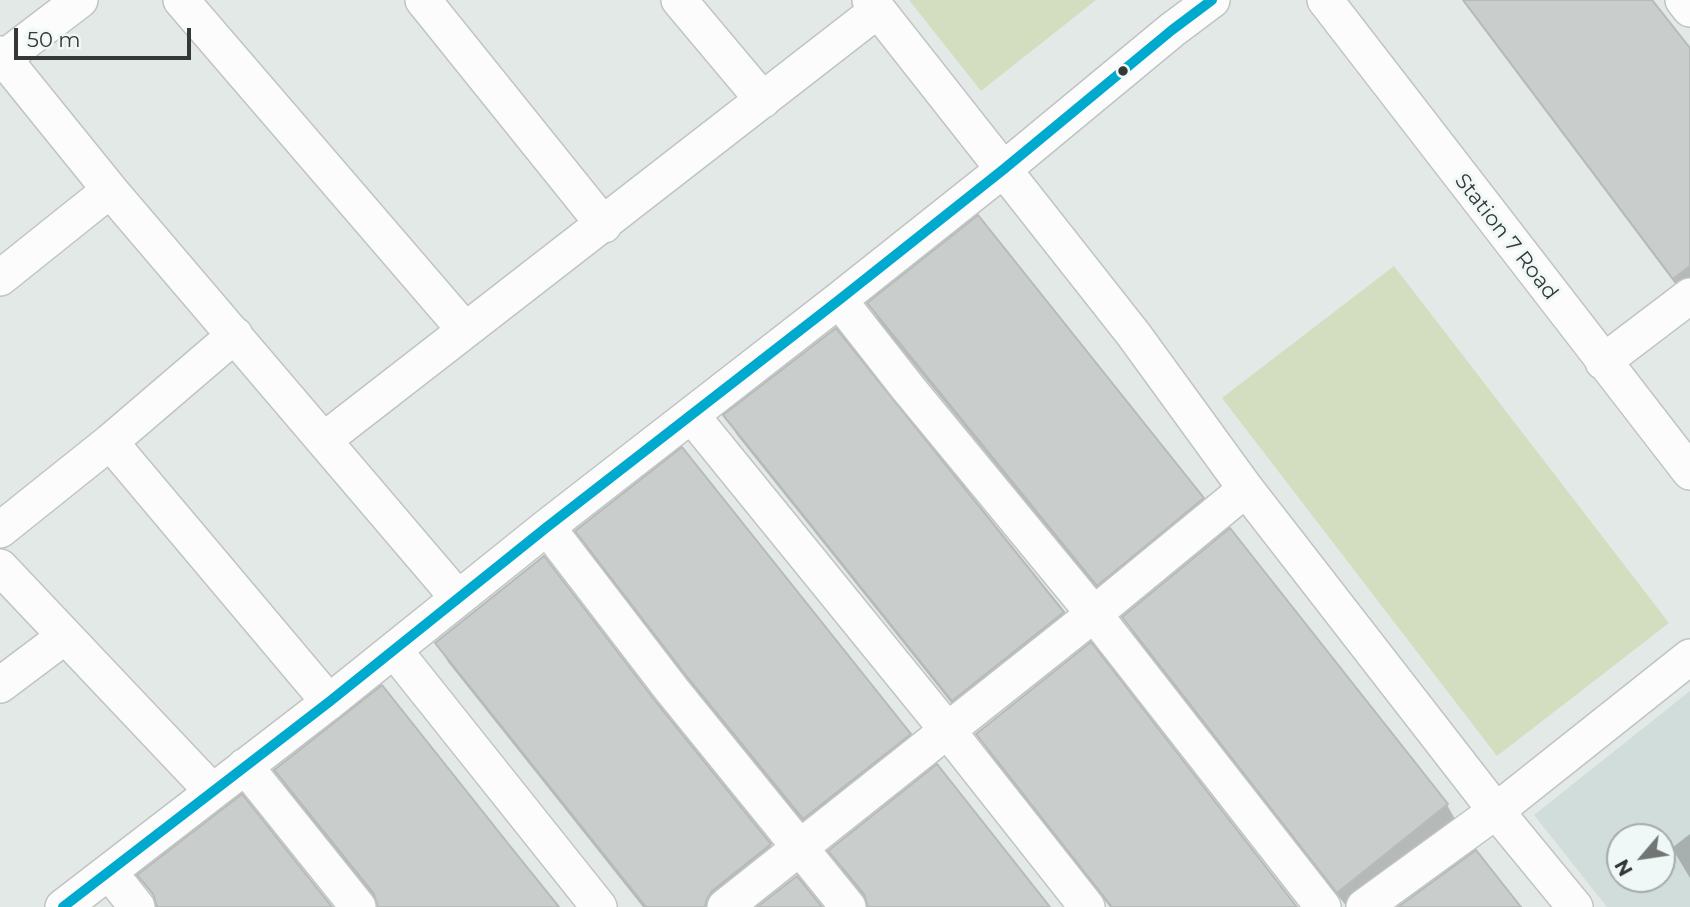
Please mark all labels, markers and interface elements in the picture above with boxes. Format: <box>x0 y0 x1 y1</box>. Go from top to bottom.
scale bar <box>18 14 194 58</box>
text: 50 m <box>27 27 81 52</box>
unlabelled marker <box>1116 64 1130 78</box>
street label: Station 7 Road <box>1449 169 1563 305</box>
north arrow <box>1606 823 1676 893</box>
text: N <box>1610 855 1638 880</box>

